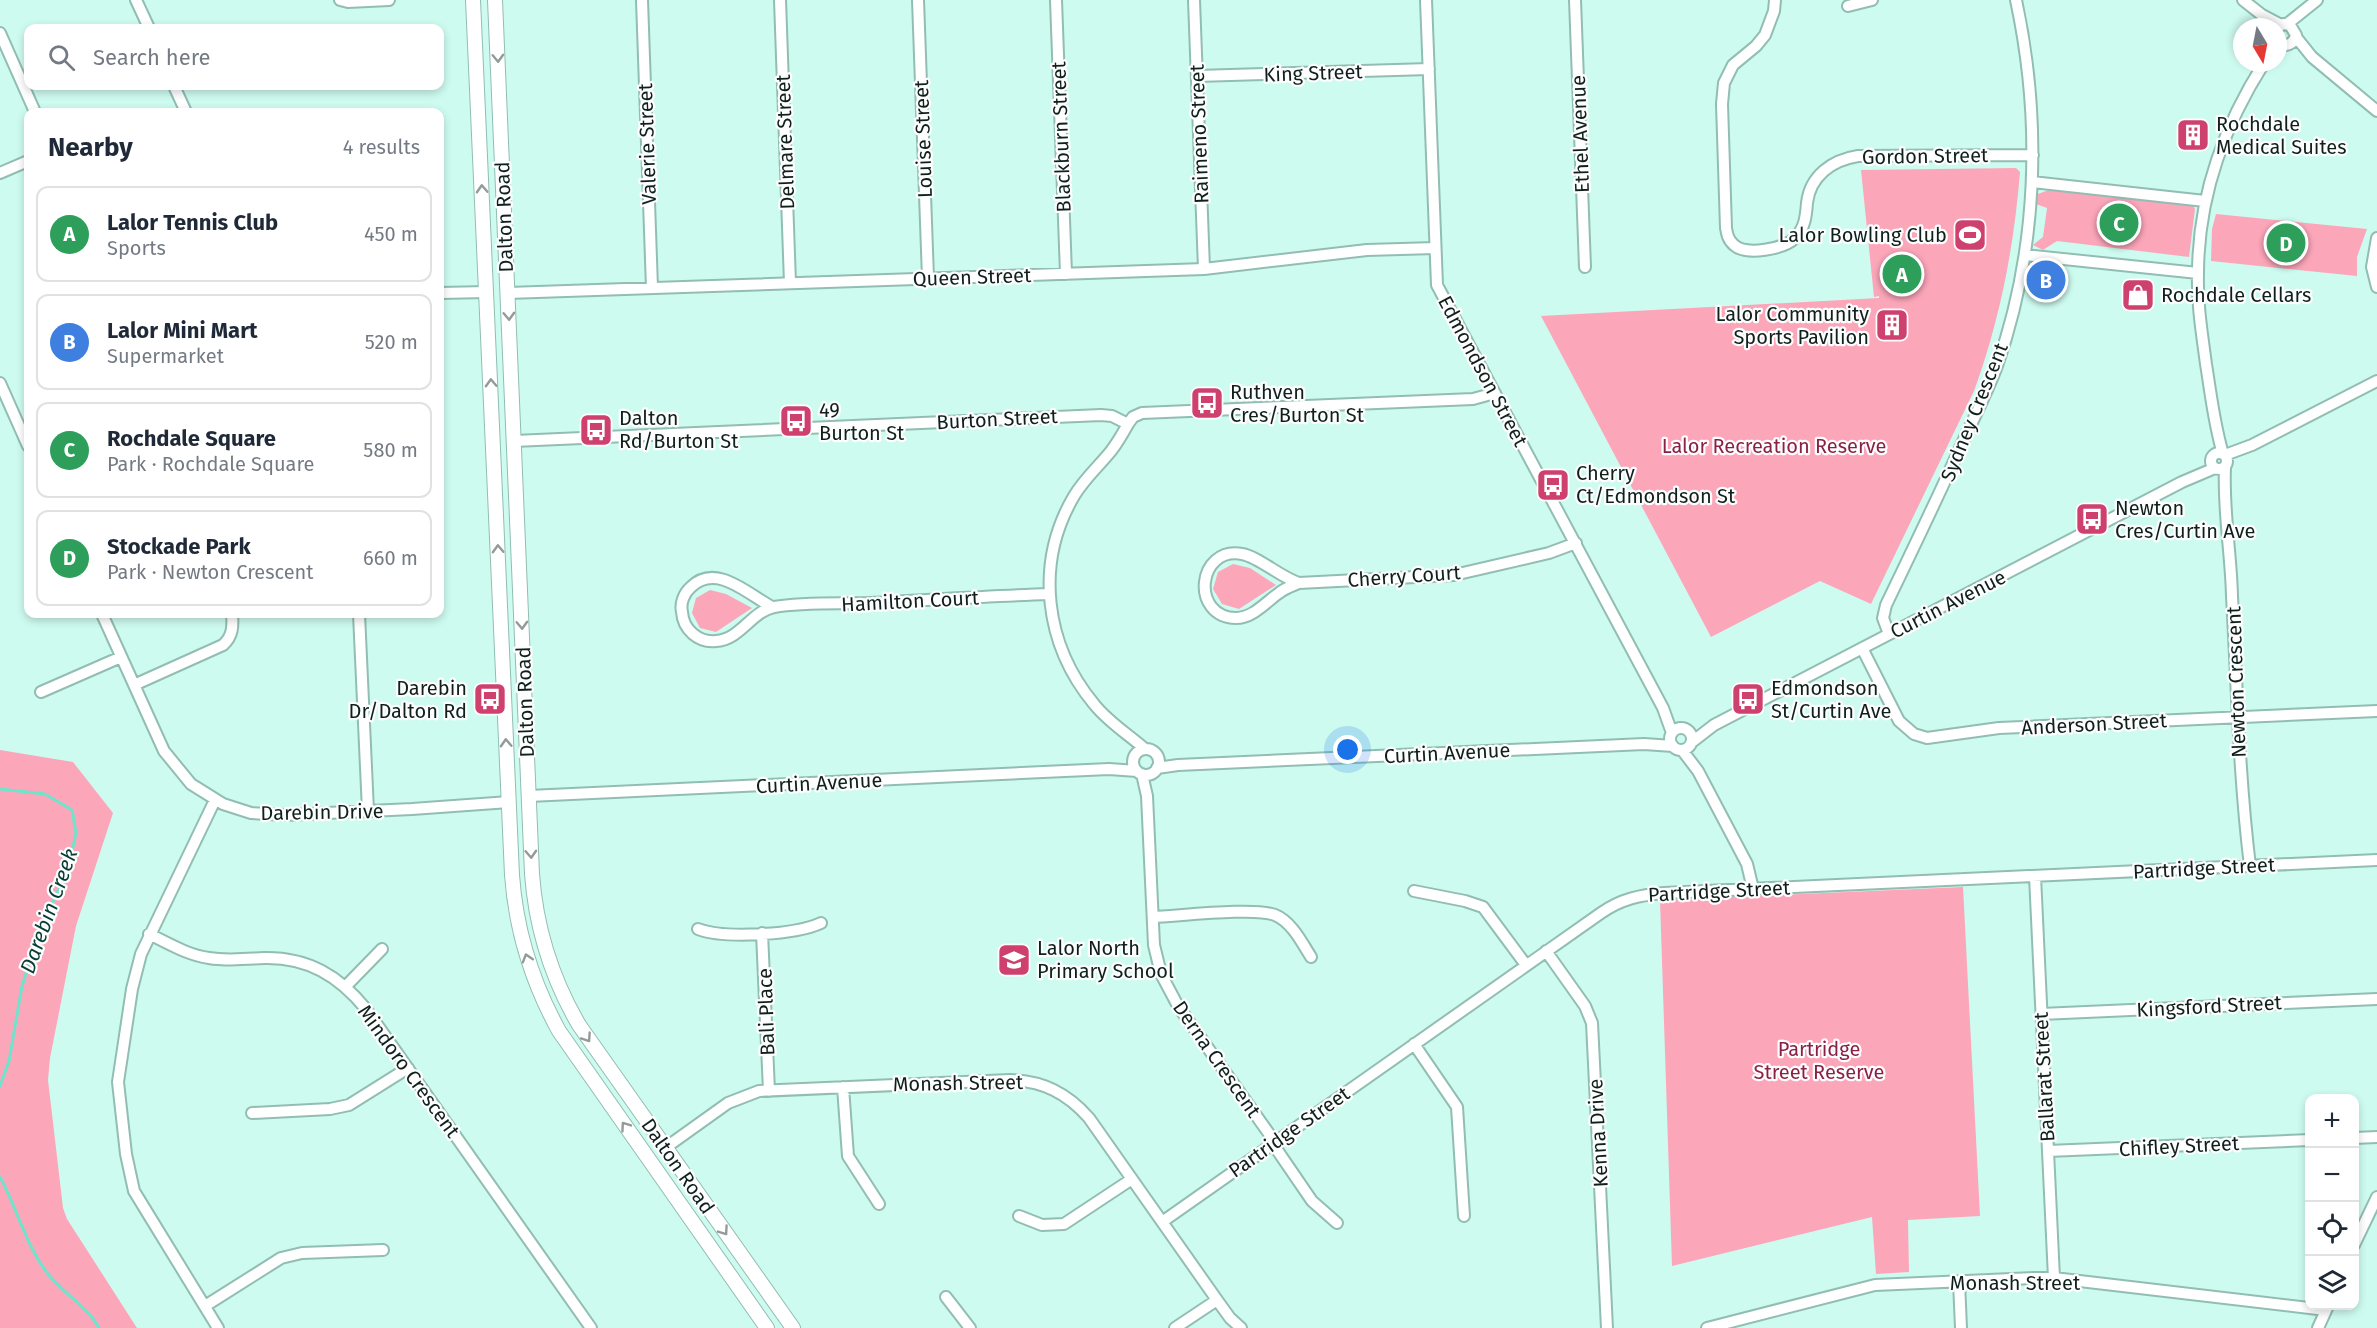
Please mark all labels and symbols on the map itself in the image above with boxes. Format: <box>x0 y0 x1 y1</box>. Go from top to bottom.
north arrow <box>2233 18 2287 72</box>
one-way arrow <box>491 54 504 63</box>
street label: King Street <box>1263 59 1364 87</box>
street label: Blackburn Street <box>1046 60 1076 213</box>
street label: Raimeno Street <box>1185 63 1213 204</box>
street label: Delmare Street <box>771 73 799 210</box>
street label: Ethel Avenue <box>1566 75 1594 193</box>
street label: Louise Street <box>909 79 937 198</box>
street label: Valerie Street <box>633 82 661 205</box>
place label: Rochdale Medical Suites <box>2216 112 2347 159</box>
building icon: Rochdale Medical Suites <box>2175 117 2211 153</box>
street label: Gordon Street <box>1862 143 1989 169</box>
street label: Dalton Road <box>490 161 518 273</box>
one-way arrow <box>475 184 488 193</box>
pin: C <box>2100 200 2138 246</box>
sports icon: Lalor Bowling Club <box>1952 217 1988 253</box>
pin: D <box>2266 220 2306 266</box>
place label: Lalor Bowling Club <box>1779 223 1947 247</box>
pin: A <box>1882 252 1922 296</box>
pin: B <box>2026 258 2066 302</box>
street label: Queen Street <box>912 263 1032 291</box>
shop icon: Rochdale Cellars <box>2120 277 2156 313</box>
place label: Rochdale Cellars <box>2161 283 2311 307</box>
street label: Edmondson Street <box>1433 292 1533 451</box>
place label: Lalor Community Sports Pavilion <box>1715 302 1869 349</box>
building icon: Lalor Community Sports Pavilion <box>1874 307 1910 343</box>
one-way arrow <box>502 312 515 321</box>
street label: Sydney Crescent <box>1935 338 2013 485</box>
one-way arrow <box>485 379 497 388</box>
place label: Ruthven Cres/Burton St <box>1230 380 1365 427</box>
bus stop icon: Ruthven Cres/Burton St <box>1189 385 1225 421</box>
place label: 49 Burton St <box>819 398 905 445</box>
bus stop icon: 49 Burton St <box>778 403 814 439</box>
street label: Burton Street <box>936 404 1059 434</box>
place label: Dalton Rd/Burton St <box>619 406 739 453</box>
bus stop icon: Dalton Rd/Burton St <box>578 412 614 448</box>
park label: Lalor Recreation Reserve <box>1662 434 1886 458</box>
place label: Cherry Ct/Edmondson St <box>1576 461 1736 508</box>
bus stop icon: Cherry Ct/Edmondson St <box>1535 467 1571 503</box>
place label: Newton Cres/Curtin Ave <box>2115 496 2255 543</box>
bus stop icon: Newton Cres/Curtin Ave <box>2074 501 2110 537</box>
one-way arrow <box>491 544 504 553</box>
street label: Cherry Court <box>1347 560 1462 592</box>
street label: Curtin Avenue <box>1886 565 2010 643</box>
street label: Hamilton Court <box>841 585 980 617</box>
street label: Newton Crescent <box>2221 605 2251 758</box>
one-way arrow <box>515 621 528 630</box>
street label: Dalton Road <box>511 646 539 758</box>
place label: Darebin Dr/Dalton Rd <box>349 676 467 723</box>
place label: Edmondson St/Curtin Ave <box>1771 676 1891 723</box>
bus stop icon: Darebin Dr/Dalton Rd <box>472 681 508 717</box>
bus stop icon: Edmondson St/Curtin Ave <box>1730 681 1766 717</box>
street label: Anderson Street <box>2021 708 2168 740</box>
your location <box>1333 735 1362 764</box>
street label: Curtin Avenue <box>1383 738 1511 768</box>
one-way arrow <box>500 739 513 748</box>
street label: Curtin Avenue <box>755 768 883 798</box>
street label: Darebin Drive <box>260 799 384 825</box>
water label: Darebin Creek <box>14 845 84 977</box>
one-way arrow <box>525 850 538 859</box>
street label: Partridge Street <box>2132 852 2276 884</box>
street label: Partridge Street <box>1647 875 1791 907</box>
place label: Lalor North Primary School <box>1037 936 1174 983</box>
school or university icon: Lalor North Primary School <box>996 942 1032 978</box>
one-way arrow <box>522 953 534 964</box>
street label: Bali Place <box>752 968 780 1056</box>
street label: Kingsford Street <box>2136 990 2283 1022</box>
street label: Derna Crescent <box>1168 996 1266 1122</box>
street label: Mindoro Crescent <box>353 1000 466 1143</box>
street label: Ballarat Street <box>2029 1011 2059 1143</box>
one-way arrow <box>580 1031 591 1042</box>
park label: Partridge Street Reserve <box>1754 1037 1884 1084</box>
street label: Monash Street <box>893 1070 1024 1096</box>
street label: Kenna Drive <box>1583 1078 1613 1188</box>
street label: Partridge Street <box>1224 1081 1355 1183</box>
street label: Dalton Road <box>636 1114 720 1218</box>
one-way arrow <box>621 1122 632 1133</box>
street label: Chifley Street <box>2118 1131 2240 1161</box>
one-way arrow <box>717 1225 728 1236</box>
street label: Monash Street <box>1950 1271 2081 1295</box>

